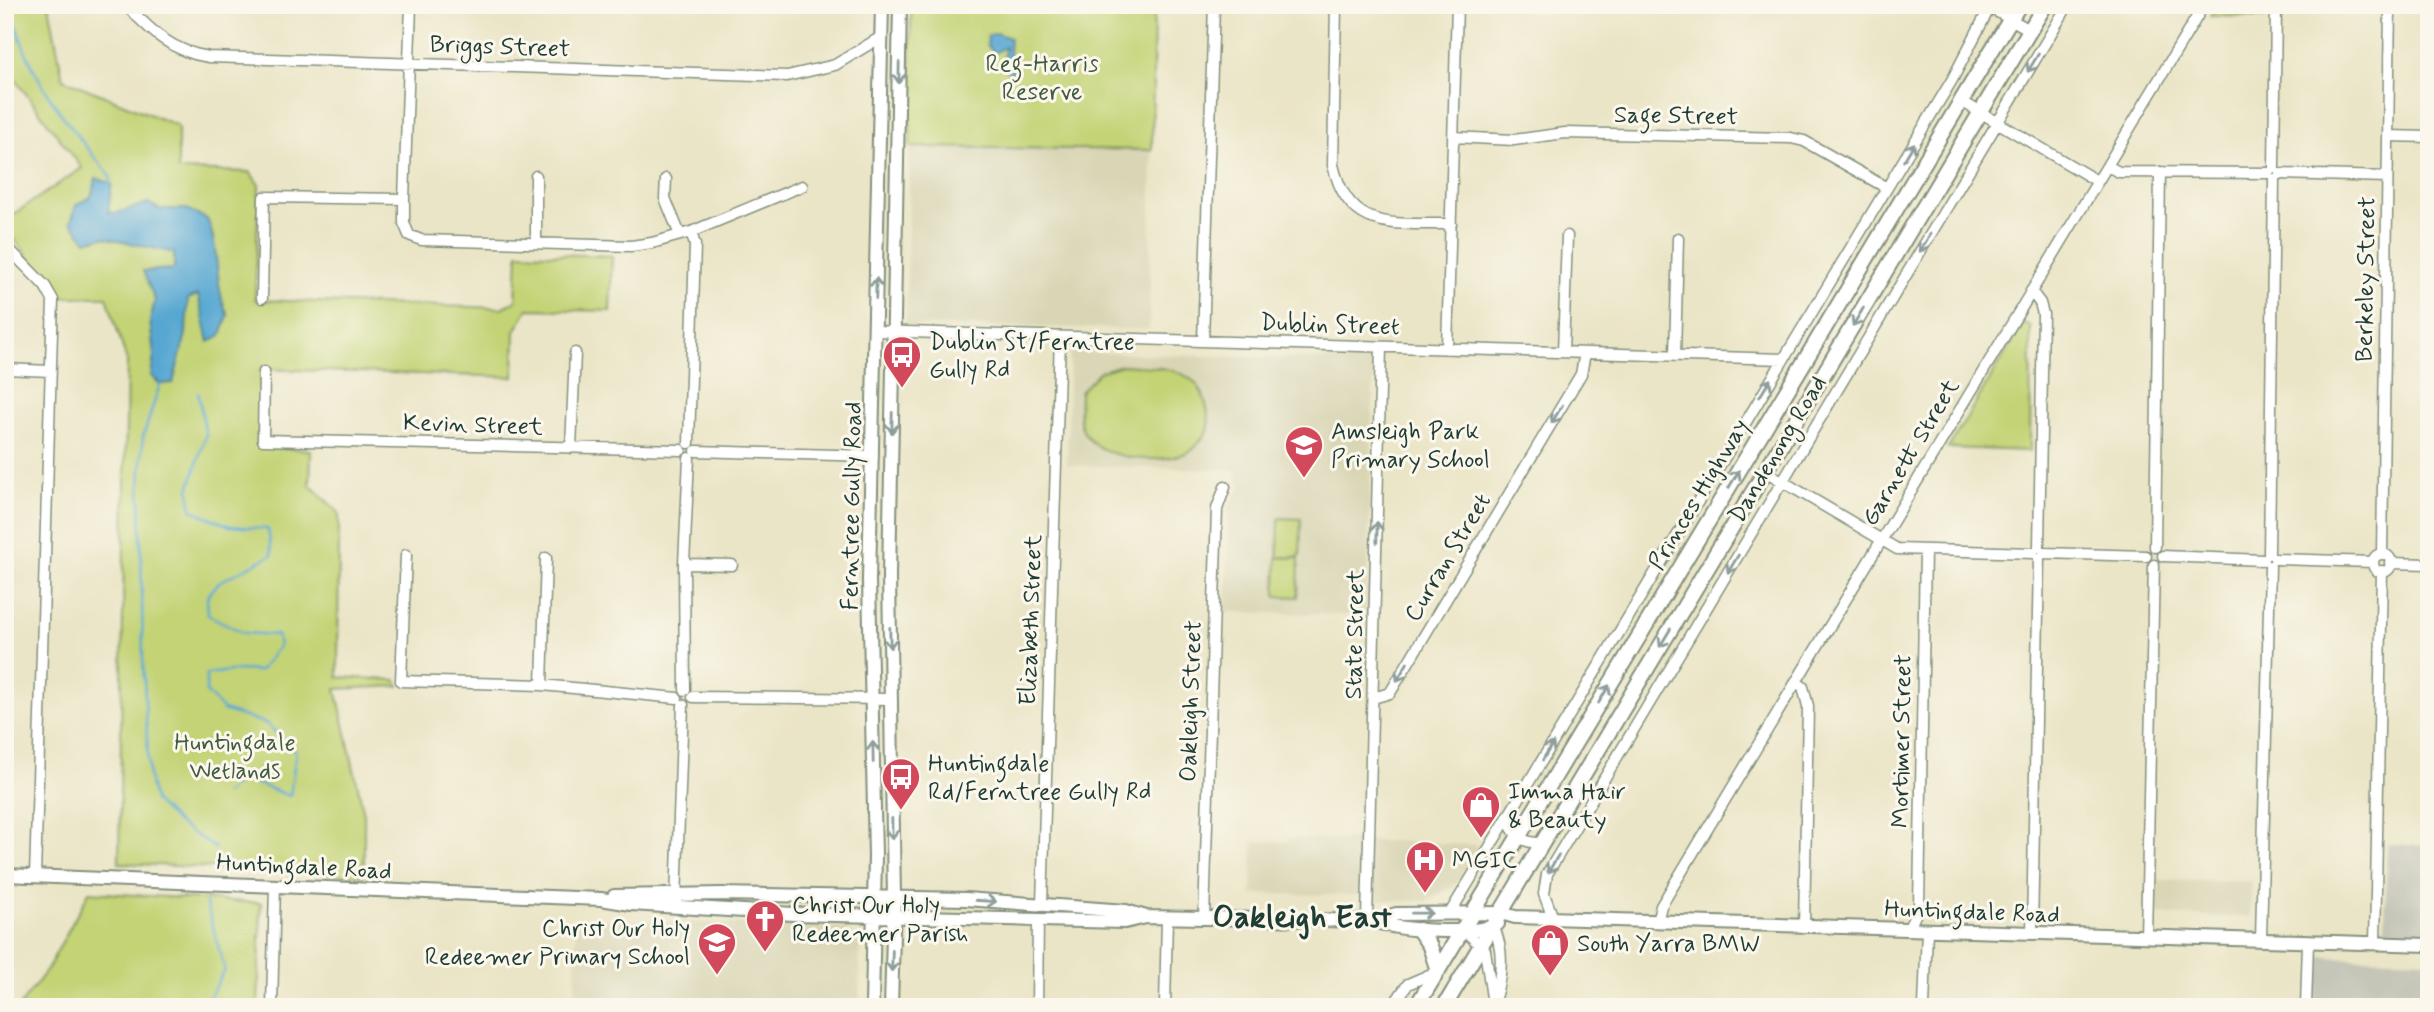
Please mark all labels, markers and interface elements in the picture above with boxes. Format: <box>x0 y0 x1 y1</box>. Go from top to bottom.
street label: Briggs Street <box>429 30 571 67</box>
park label: Reg-Harris Reserve <box>985 49 1099 108</box>
one-way arrow <box>2025 53 2039 73</box>
one-way arrow <box>892 62 906 85</box>
street label: Sage Street <box>1614 100 1738 136</box>
one-way arrow <box>1902 142 1916 162</box>
street label: Berkeley Street <box>2350 196 2383 362</box>
one-way arrow <box>1918 232 1932 252</box>
one-way arrow <box>870 277 883 300</box>
one-way arrow <box>1851 306 1865 326</box>
street label: Dublin Street <box>1260 308 1400 343</box>
place label: Dublin St/Ferntree Gully Rd <box>929 327 1135 386</box>
bus stop icon: Dublin St/Ferntree Gully Rd <box>881 334 923 389</box>
street label: Dandenong Road <box>1722 370 1836 530</box>
street label: Garnett Street <box>1855 374 1967 532</box>
one-way arrow <box>1758 378 1772 398</box>
street label: Ferntree Gully Road <box>835 401 870 611</box>
one-way arrow <box>1550 404 1564 424</box>
street label: Kevin Street <box>402 408 543 443</box>
one-way arrow <box>885 412 899 435</box>
street label: Princes Highway <box>1642 413 1757 576</box>
place label: Amsleigh Park Primary School <box>1331 417 1490 476</box>
school or university icon: Amsleigh Park Primary School <box>1283 424 1325 479</box>
one-way arrow <box>1727 469 1741 489</box>
street label: Curran Street <box>1398 488 1499 628</box>
one-way arrow <box>1370 521 1384 544</box>
street label: Elizabeth Street <box>1013 534 1050 706</box>
one-way arrow <box>1726 554 1740 574</box>
street label: State Street <box>1339 569 1372 700</box>
street label: Oakleigh Street <box>1173 620 1210 782</box>
one-way arrow <box>883 626 896 649</box>
one-way arrow <box>1658 627 1672 647</box>
street label: Mortimer Street <box>1885 654 1920 828</box>
one-way arrow <box>1395 662 1409 682</box>
one-way arrow <box>1597 685 1611 705</box>
park label: Huntingdale Wetlands <box>174 728 296 787</box>
one-way arrow <box>866 741 879 764</box>
one-way arrow <box>1541 742 1555 762</box>
place label: Huntingdale Rd/Ferntree Gully Rd <box>928 749 1151 808</box>
bus stop icon: Huntingdale Rd/Ferntree Gully Rd <box>880 756 922 811</box>
place label: Imma Hair & Beauty <box>1508 777 1626 836</box>
shop icon: Imma Hair & Beauty <box>1460 784 1502 839</box>
one-way arrow <box>885 818 899 841</box>
hospital icon: MGIC <box>1404 839 1446 894</box>
place label: MGIC <box>1452 846 1517 877</box>
street label: Huntingdale Road <box>215 847 392 891</box>
one-way arrow <box>1545 854 1559 874</box>
place label: Christ Our Holy Redeemer Parish <box>792 891 969 950</box>
one-way arrow <box>975 894 998 907</box>
street label: Huntingdale Road <box>1884 894 2060 934</box>
district label: Oakleigh East <box>1212 897 1392 940</box>
church icon: Christ Our Holy Redeemer Parish <box>744 898 786 953</box>
one-way arrow <box>1411 906 1434 920</box>
place label: Christ Our Holy Redeemer Primary School <box>425 914 690 973</box>
school or university icon: Christ Our Holy Redeemer Primary School <box>696 921 738 976</box>
shop icon: South Yarra BMW <box>1529 922 1571 977</box>
place label: South Yarra BMW <box>1577 929 1760 960</box>
one-way arrow <box>886 949 899 972</box>

